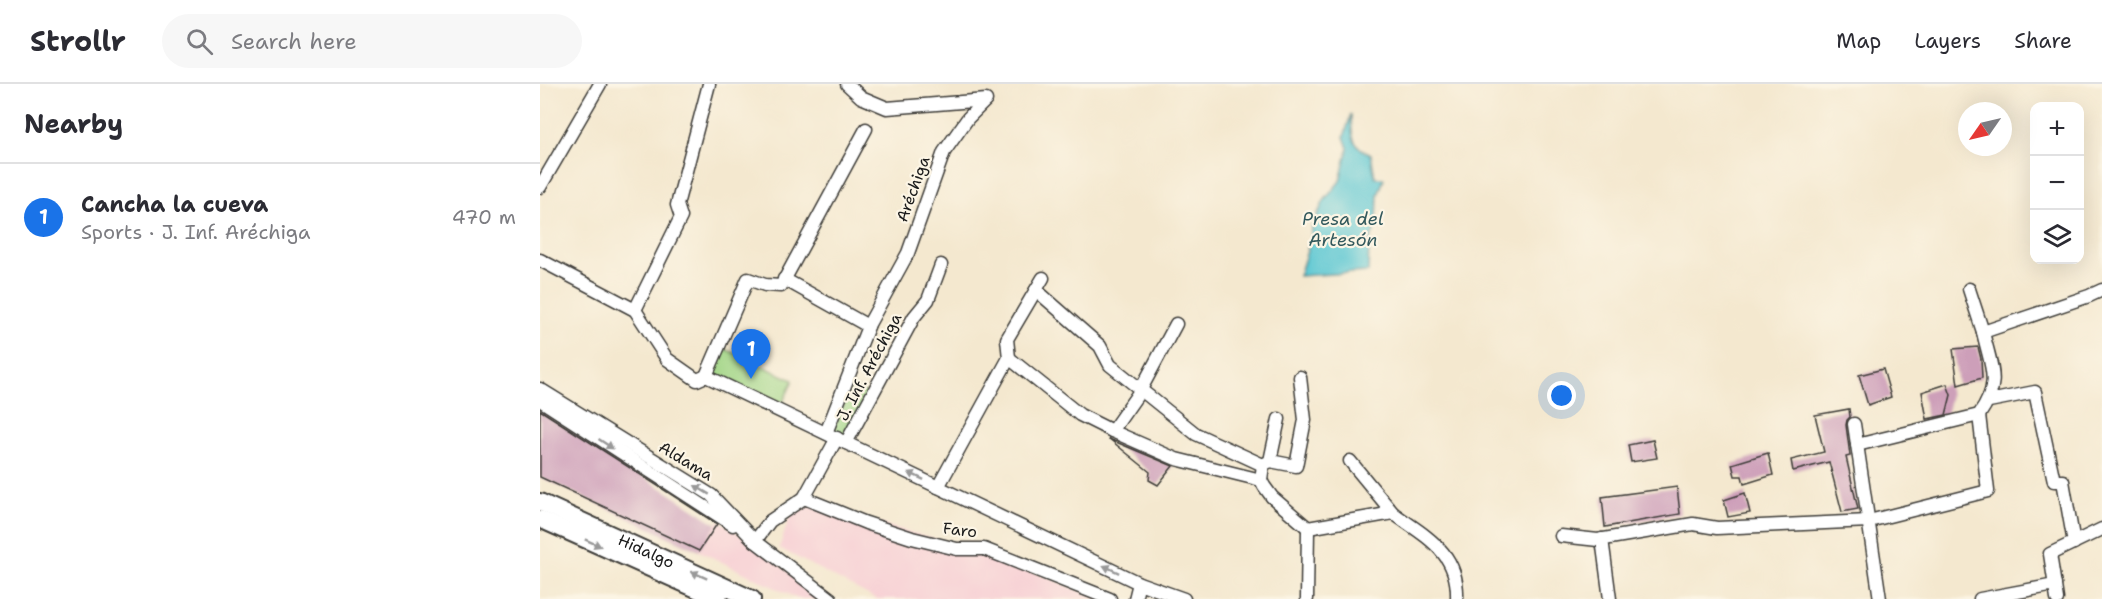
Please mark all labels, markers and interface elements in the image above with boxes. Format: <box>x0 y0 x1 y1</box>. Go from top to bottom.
search box <box>162 14 582 68</box>
text: Strollr <box>30 22 126 60</box>
icon: search <box>183 25 216 58</box>
text: Search here <box>231 27 357 56</box>
text: Map <box>1836 27 1881 55</box>
text: Layers <box>1914 27 1981 55</box>
text: Share <box>2014 27 2072 55</box>
north arrow <box>1958 102 2012 156</box>
map controls <box>2030 102 2084 264</box>
button: + <box>2030 102 2084 156</box>
text: Nearby <box>24 106 123 141</box>
street label: Aréchiga <box>891 153 935 225</box>
button: − <box>2030 156 2084 210</box>
text: Cancha la cueva <box>81 190 268 219</box>
text: 1 <box>39 204 48 230</box>
text: 470 m <box>452 204 516 230</box>
water label: Presa del Artesón <box>1302 207 1384 252</box>
button: layers <box>2030 210 2084 264</box>
text: Sports · J. Inf. Aréchiga <box>81 219 310 245</box>
street label: J. Inf. Aréchiga <box>832 309 906 425</box>
pin: 1 <box>732 330 770 379</box>
your location <box>1547 381 1576 410</box>
street label: Aldama <box>655 437 717 485</box>
one-way arrow <box>598 438 614 450</box>
one-way arrow <box>907 471 924 481</box>
one-way arrow <box>694 485 710 496</box>
street label: Faro <box>942 517 978 543</box>
street label: Hidalgo <box>615 529 678 573</box>
one-way arrow <box>585 538 603 548</box>
one-way arrow <box>1102 564 1119 573</box>
one-way arrow <box>690 570 707 579</box>

